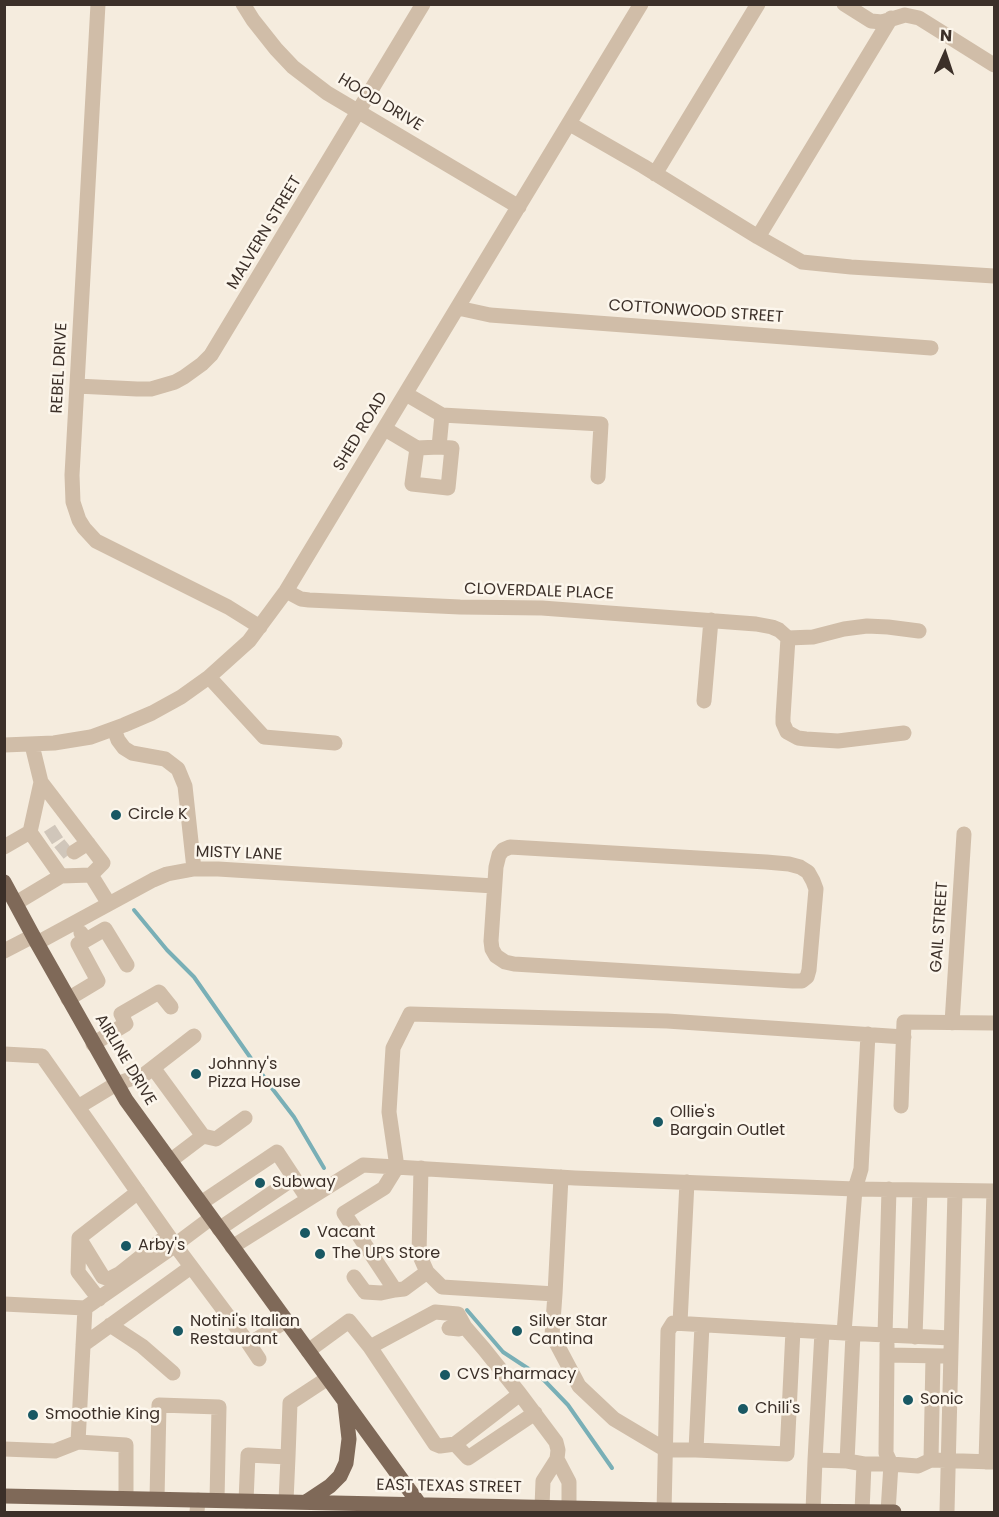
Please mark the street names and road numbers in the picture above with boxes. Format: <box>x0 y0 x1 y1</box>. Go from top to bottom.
street label: HOOD DRIVE <box>334 70 426 136</box>
street label: MALVERN STREET <box>224 173 306 293</box>
street label: COTTONWOOD STREET <box>608 296 784 328</box>
street label: REBEL DRIVE <box>48 322 72 414</box>
street label: SHED ROAD <box>330 389 392 475</box>
street label: CLOVERDALE PLACE <box>464 580 614 604</box>
street label: MISTY LANE <box>195 843 283 865</box>
street label: GAIL STREET <box>927 881 953 973</box>
street label: AIRLINE DRIVE <box>90 1011 160 1109</box>
street label: EAST TEXAS STREET <box>376 1476 522 1498</box>

